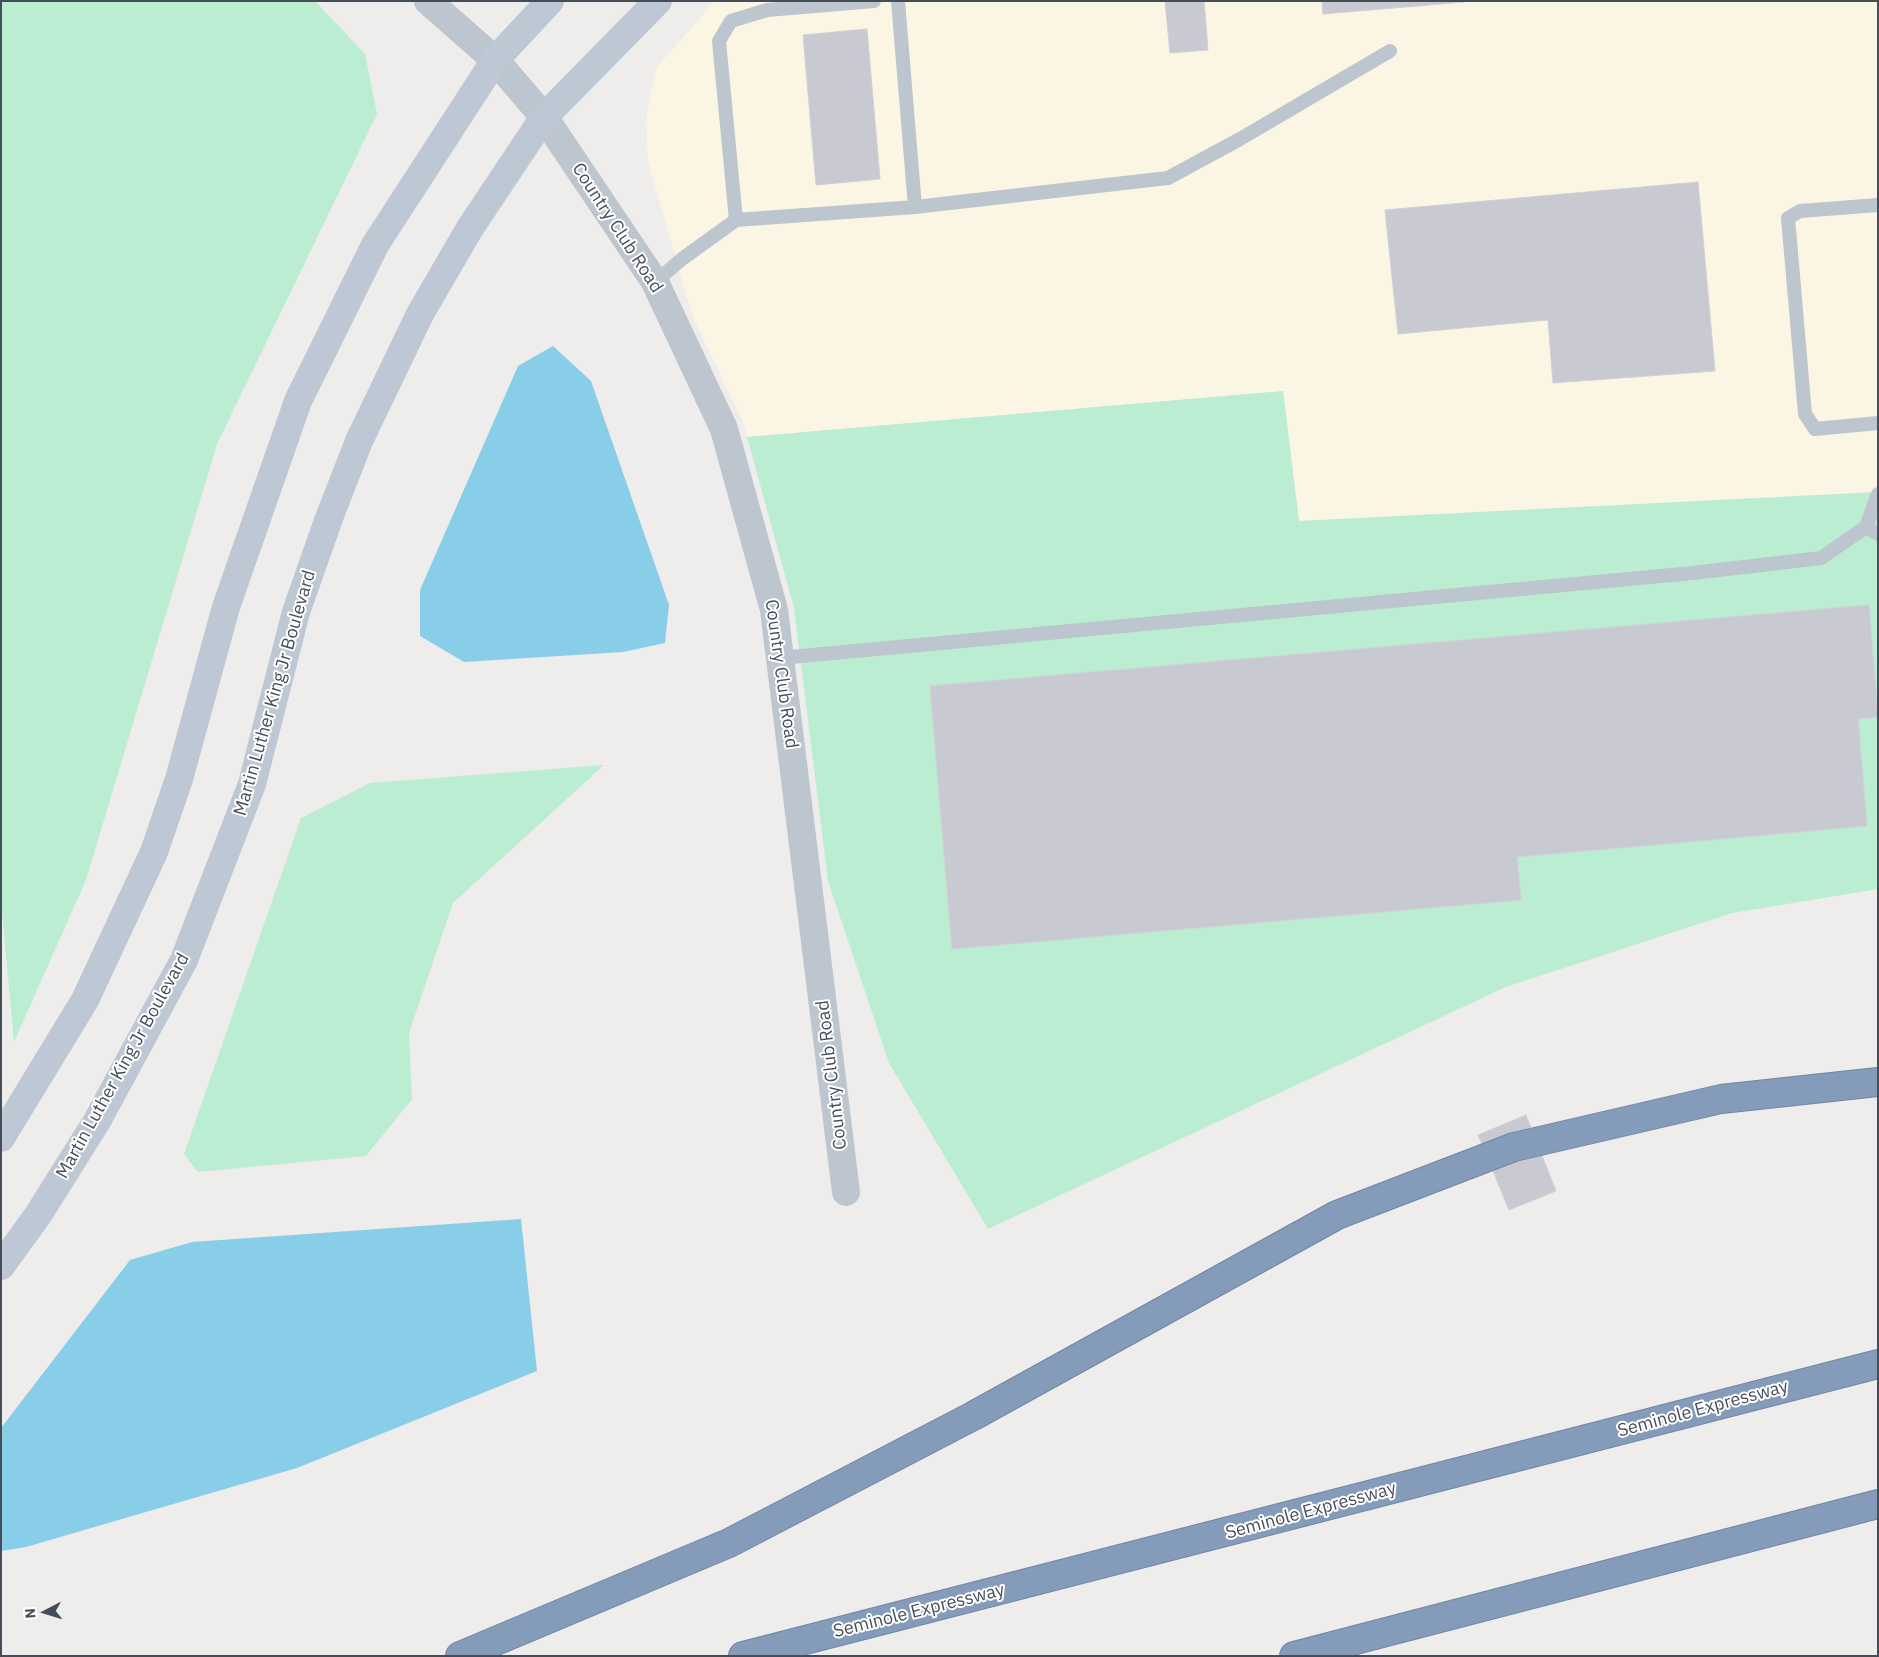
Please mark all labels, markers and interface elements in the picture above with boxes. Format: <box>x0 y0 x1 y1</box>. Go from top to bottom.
street label: Country Club Road <box>567 159 667 297</box>
street label: Martin Luther King Jr Boulevard <box>230 568 320 818</box>
street label: Country Club Road <box>760 598 802 750</box>
street label: Martin Luther King Jr Boulevard <box>52 950 194 1182</box>
street label: Country Club Road <box>812 999 852 1151</box>
street label: Seminole Expressway <box>1615 1376 1791 1442</box>
street label: Seminole Expressway <box>1223 1478 1399 1544</box>
street label: Seminole Expressway <box>831 1579 1007 1643</box>
north arrow <box>20 1587 70 1637</box>
text: N <box>21 1607 39 1619</box>

